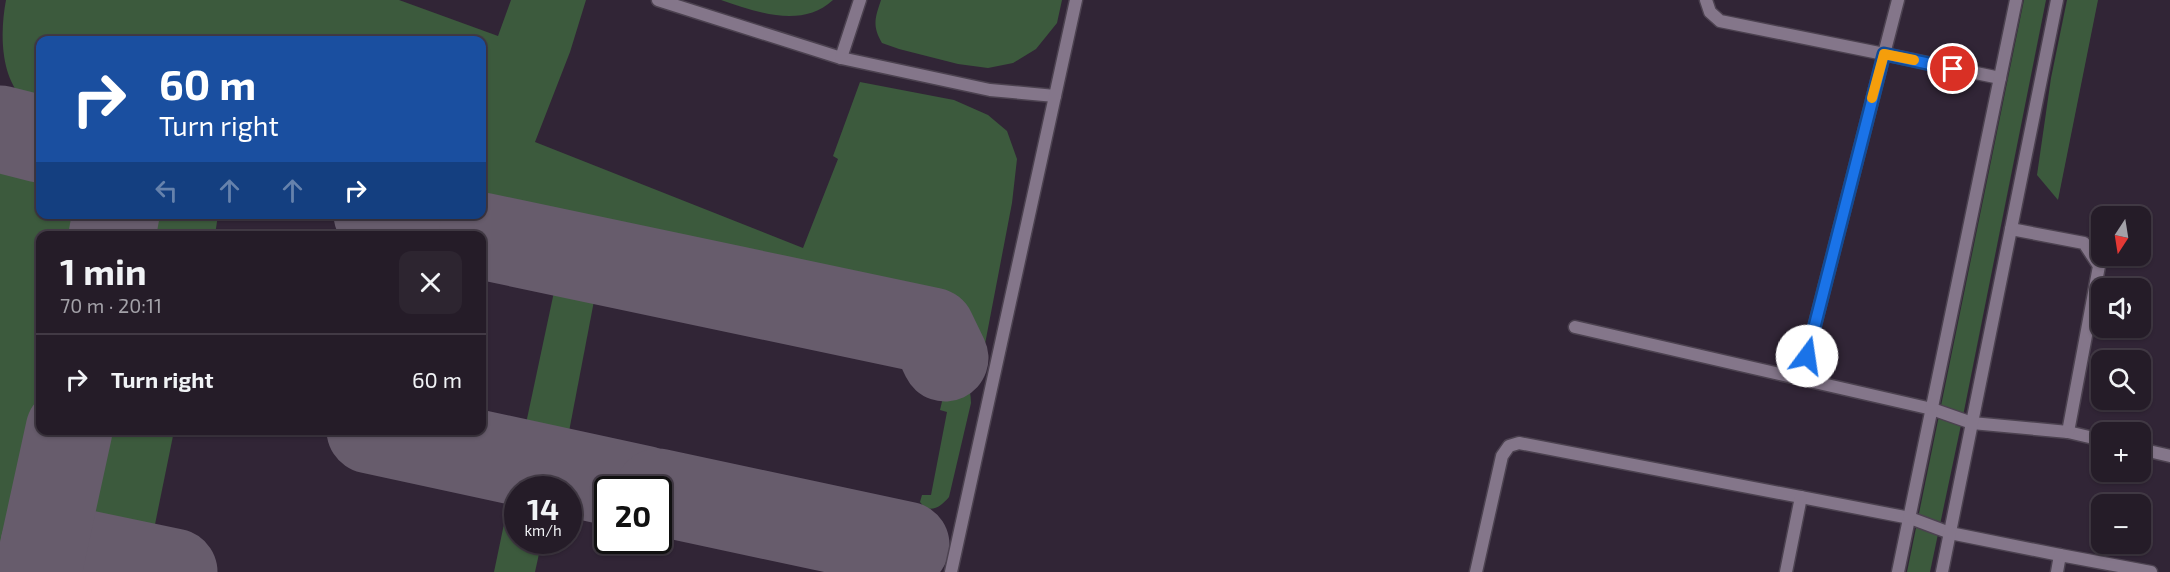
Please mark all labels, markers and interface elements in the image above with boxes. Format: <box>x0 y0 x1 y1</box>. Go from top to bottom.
pin <box>1927 43 1978 94</box>
icon: arrive <box>1936 52 1969 85</box>
text: 60 m <box>159 58 256 108</box>
icon: right <box>60 60 138 138</box>
text: Turn right <box>159 109 279 141</box>
icon: left <box>150 174 183 207</box>
icon: ahead <box>213 174 246 207</box>
icon: ahead <box>276 174 309 207</box>
icon: right <box>339 174 372 207</box>
north arrow <box>2091 206 2151 266</box>
map controls <box>2091 206 2151 554</box>
text: 1 min <box>60 249 147 292</box>
button: close <box>399 251 462 314</box>
button: sound <box>2091 278 2151 338</box>
text: 70 m · 20:11 <box>60 293 162 317</box>
position arrow <box>1775 324 1839 388</box>
button: search <box>2091 350 2151 410</box>
icon: right <box>60 363 93 396</box>
text: Turn right <box>111 366 213 392</box>
text: 60 m <box>412 366 462 392</box>
button: + <box>2091 422 2151 482</box>
speed limit sign: 20 <box>594 476 672 554</box>
text: 14 <box>527 490 559 526</box>
button: − <box>2091 494 2151 554</box>
text: km/h <box>524 521 562 539</box>

